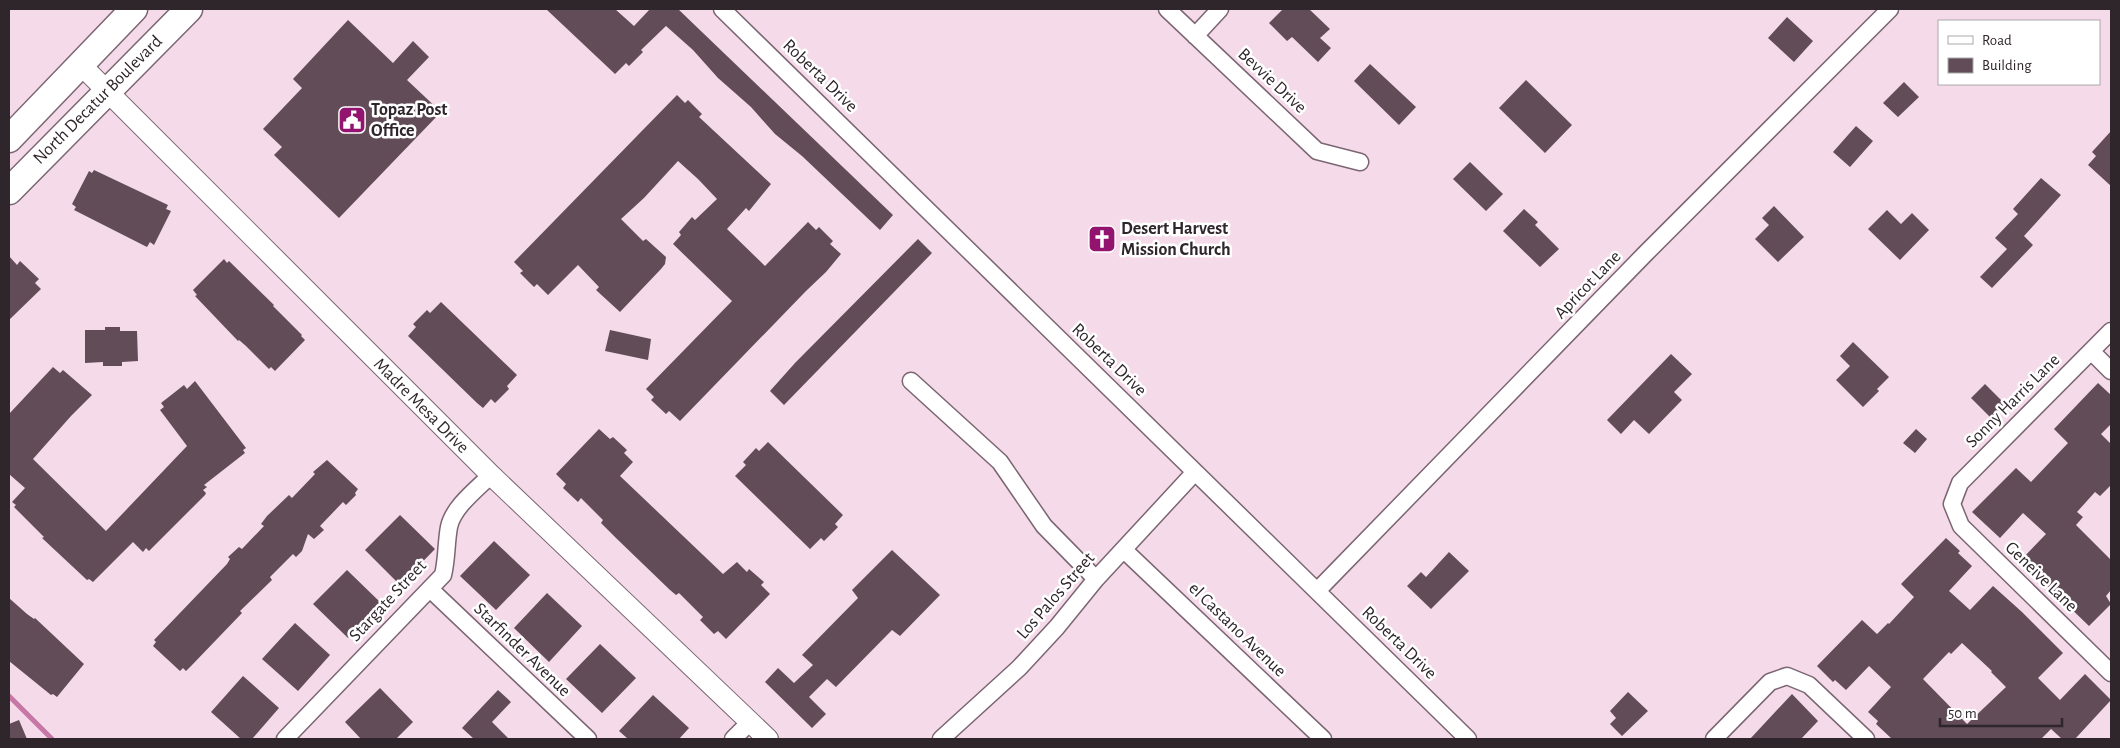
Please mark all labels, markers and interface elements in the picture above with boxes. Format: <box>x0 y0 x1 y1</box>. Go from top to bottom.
legend <box>1938 20 2100 85</box>
street label: North Decatur Boulevard <box>30 32 166 168</box>
text: Road <box>1982 33 2012 48</box>
street label: Roberta Drive <box>779 36 861 116</box>
street label: Bevvie Drive <box>1234 45 1310 117</box>
text: Building <box>1982 58 2032 73</box>
place label: Topaz Post Office <box>371 101 447 140</box>
public building icon: Topaz Post Office <box>337 105 367 135</box>
place label: Desert Harvest Mission Church <box>1121 220 1231 259</box>
church icon: Desert Harvest Mission Church <box>1087 224 1117 254</box>
street label: Apricot Lane <box>1551 247 1625 323</box>
street label: Roberta Drive <box>1068 320 1150 400</box>
street label: Sonny Harris Lane <box>1963 351 2063 451</box>
street label: Madre Mesa Drive <box>370 355 472 457</box>
street label: Geneive Lane <box>2001 538 2081 616</box>
street label: Los Palos Street <box>1014 549 1098 643</box>
street label: Stargate Street <box>346 557 430 645</box>
street label: el Castano Avenue <box>1185 579 1289 681</box>
street label: Starfinder Avenue <box>470 600 574 700</box>
street label: Roberta Drive <box>1358 603 1440 683</box>
scale bar <box>1940 696 2062 728</box>
text: 50 m <box>1948 706 1977 721</box>

